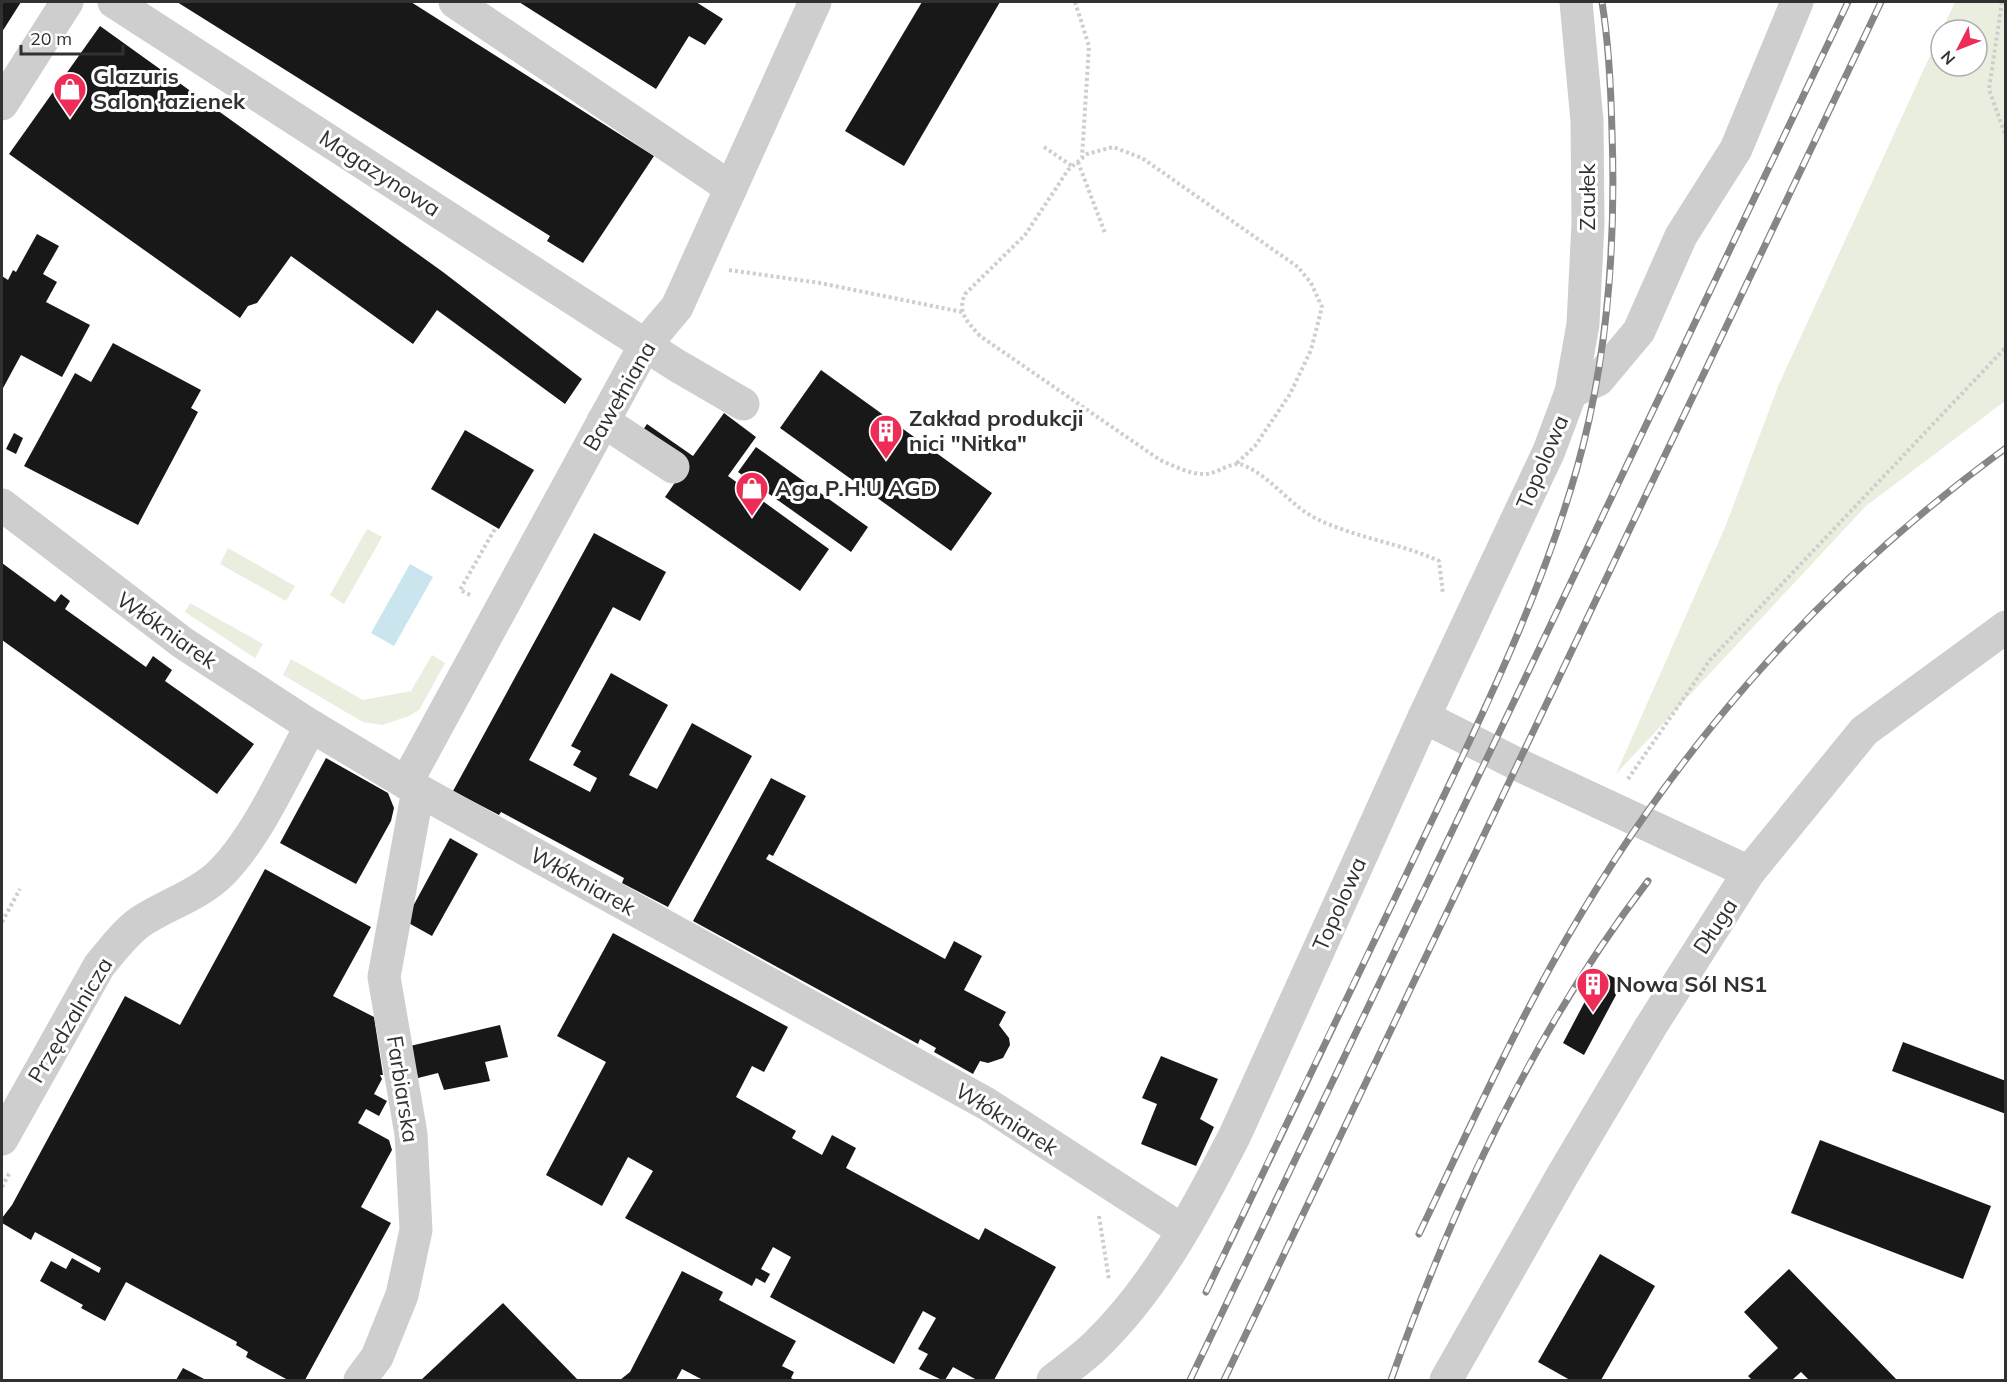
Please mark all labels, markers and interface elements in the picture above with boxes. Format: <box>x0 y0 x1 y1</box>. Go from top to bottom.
scale bar <box>21 18 123 56</box>
north arrow <box>1929 18 1989 78</box>
text: 20 m <box>30 27 72 50</box>
text: N <box>1936 47 1959 69</box>
place label: Glazuris Salon łazienek <box>93 62 246 115</box>
shop icon: Glazuris Salon łazienek <box>52 71 88 118</box>
street label: Magazynowa <box>314 123 446 223</box>
street label: Zaułek <box>1573 163 1601 231</box>
street label: Bawełniana <box>576 336 662 456</box>
place label: Zakład produkcji nici "Nitka" <box>909 404 1083 457</box>
street label: Topolowa <box>1510 411 1574 513</box>
building icon: Zakład produkcji nici "Nitka" <box>868 413 904 460</box>
shop icon: Aga P.H.U AGD <box>734 470 770 517</box>
place label: Aga P.H.U AGD <box>775 474 937 502</box>
street label: Włókniarek <box>111 585 223 675</box>
street label: Włókniarek <box>525 841 641 922</box>
street label: Topolowa <box>1306 853 1372 955</box>
street label: Długa <box>1687 893 1743 959</box>
street label: Przędzalnicza <box>21 952 119 1088</box>
building icon: Nowa Sól NS1 <box>1575 966 1611 1013</box>
place label: Nowa Sól NS1 <box>1616 970 1767 998</box>
street label: Farbiarska <box>381 1033 425 1145</box>
street label: Włókniarek <box>950 1076 1064 1162</box>

